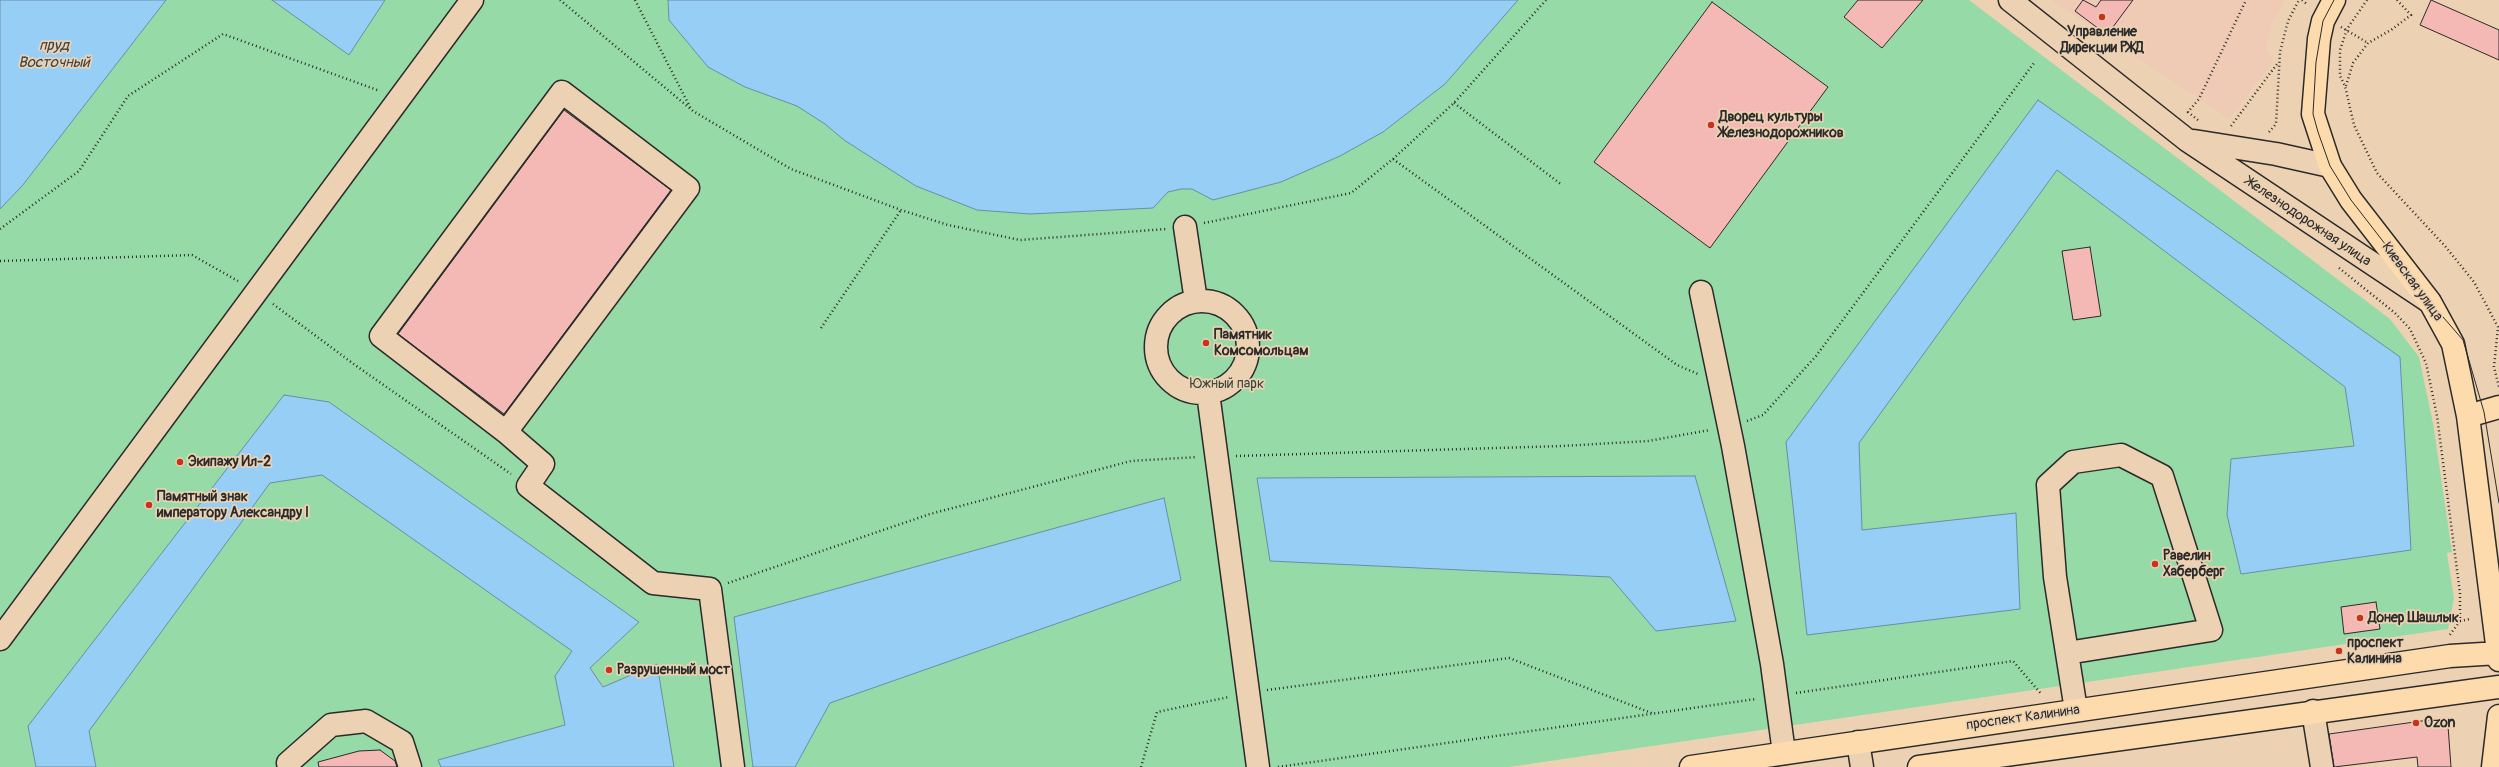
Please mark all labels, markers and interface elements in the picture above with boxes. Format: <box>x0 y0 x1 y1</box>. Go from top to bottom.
marker: Управление Дирекции РЖД <box>2097 12 2107 22</box>
place label: Управление Дирекции РЖД <box>2060 24 2144 56</box>
water label: пруд Восточный <box>18 37 90 72</box>
place label: Дворец культуры Железнодорожников <box>1719 109 1844 142</box>
marker: Дворец культуры Железнодорожников <box>1706 120 1716 130</box>
street label: Железнодорожная улица <box>2242 174 2374 270</box>
street label: Киевская улица <box>2378 239 2446 325</box>
place label: Памятник Комсомольцам <box>1214 327 1308 360</box>
marker: Памятник Комсомольцам <box>1201 338 1211 348</box>
park label: Южный парк <box>1190 376 1264 392</box>
place label: Экипажу Ил-2 <box>188 454 271 470</box>
marker: Экипажу Ил-2 <box>175 457 185 467</box>
place label: Памятный знак императору Александру I <box>157 489 309 522</box>
marker: Памятный знак императору Александру I <box>144 500 154 510</box>
place label: Равелин Хаберберг <box>2163 548 2224 580</box>
marker: Равелин Хаберберг <box>2150 559 2160 569</box>
place label: Донер Шашлык <box>2368 610 2459 626</box>
marker: Донер Шашлык <box>2355 613 2365 623</box>
place label: проспект Калинина <box>2347 635 2404 668</box>
marker: проспект Калинина <box>2334 646 2344 656</box>
place label: Разрушенный мост <box>617 662 730 678</box>
marker: Разрушенный мост <box>604 665 614 675</box>
street label: проспект Калинина <box>1965 702 2081 734</box>
place label: Ozon <box>2424 715 2455 731</box>
marker: Ozon <box>2411 718 2421 728</box>

